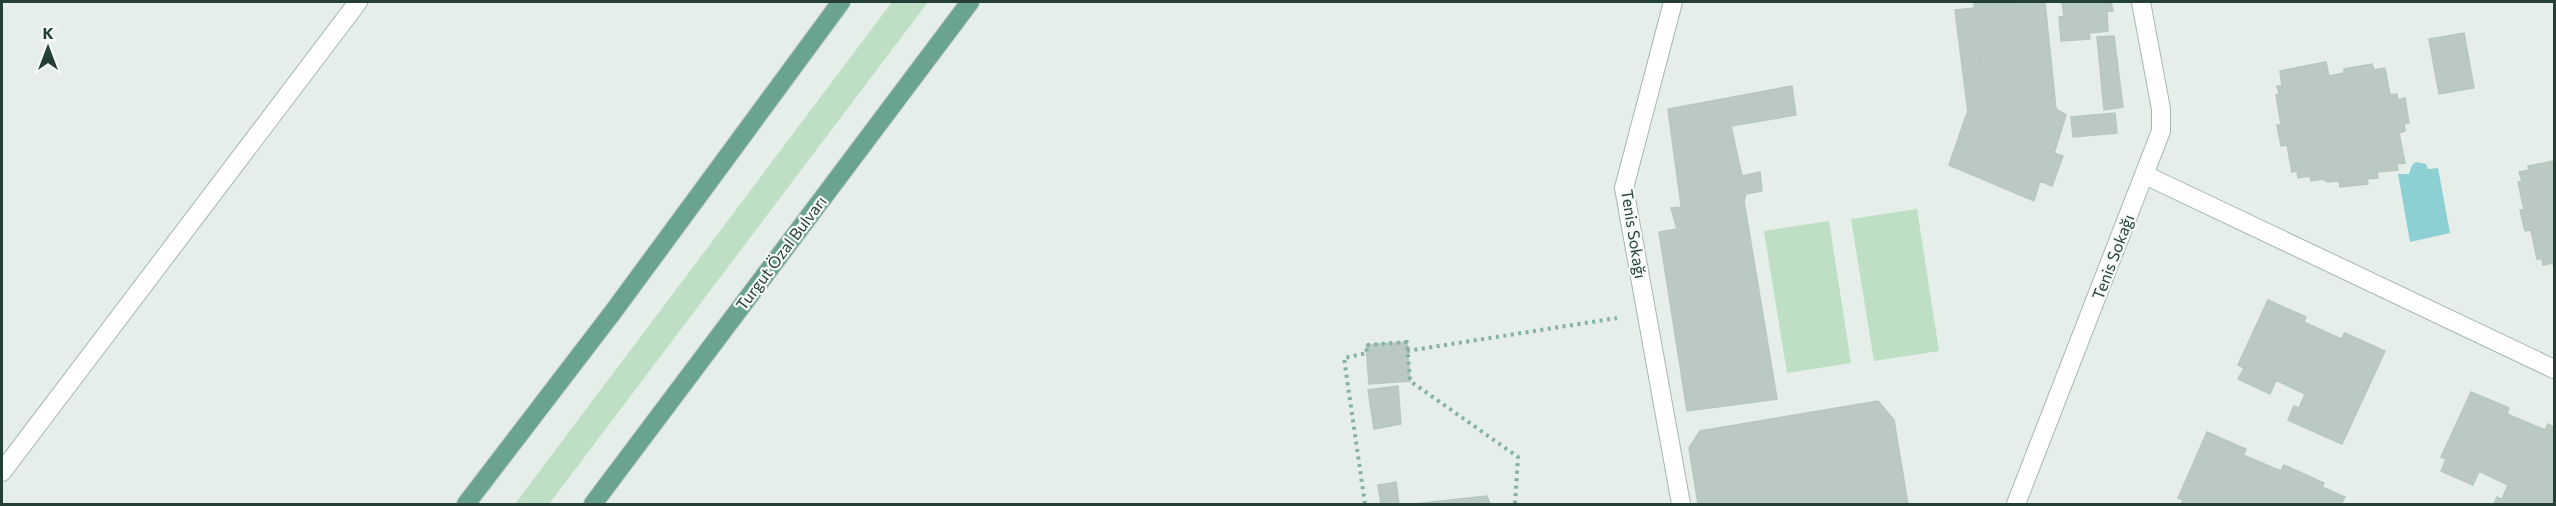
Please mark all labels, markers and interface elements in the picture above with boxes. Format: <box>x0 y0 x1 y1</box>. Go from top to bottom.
north arrow <box>18 18 78 78</box>
text: K <box>42 23 54 42</box>
street label: Tenis Sokağı <box>1618 188 1651 280</box>
street label: Turgut Özal Bulvarı <box>731 192 830 314</box>
street label: Tenis Sokağı <box>2088 211 2138 302</box>

